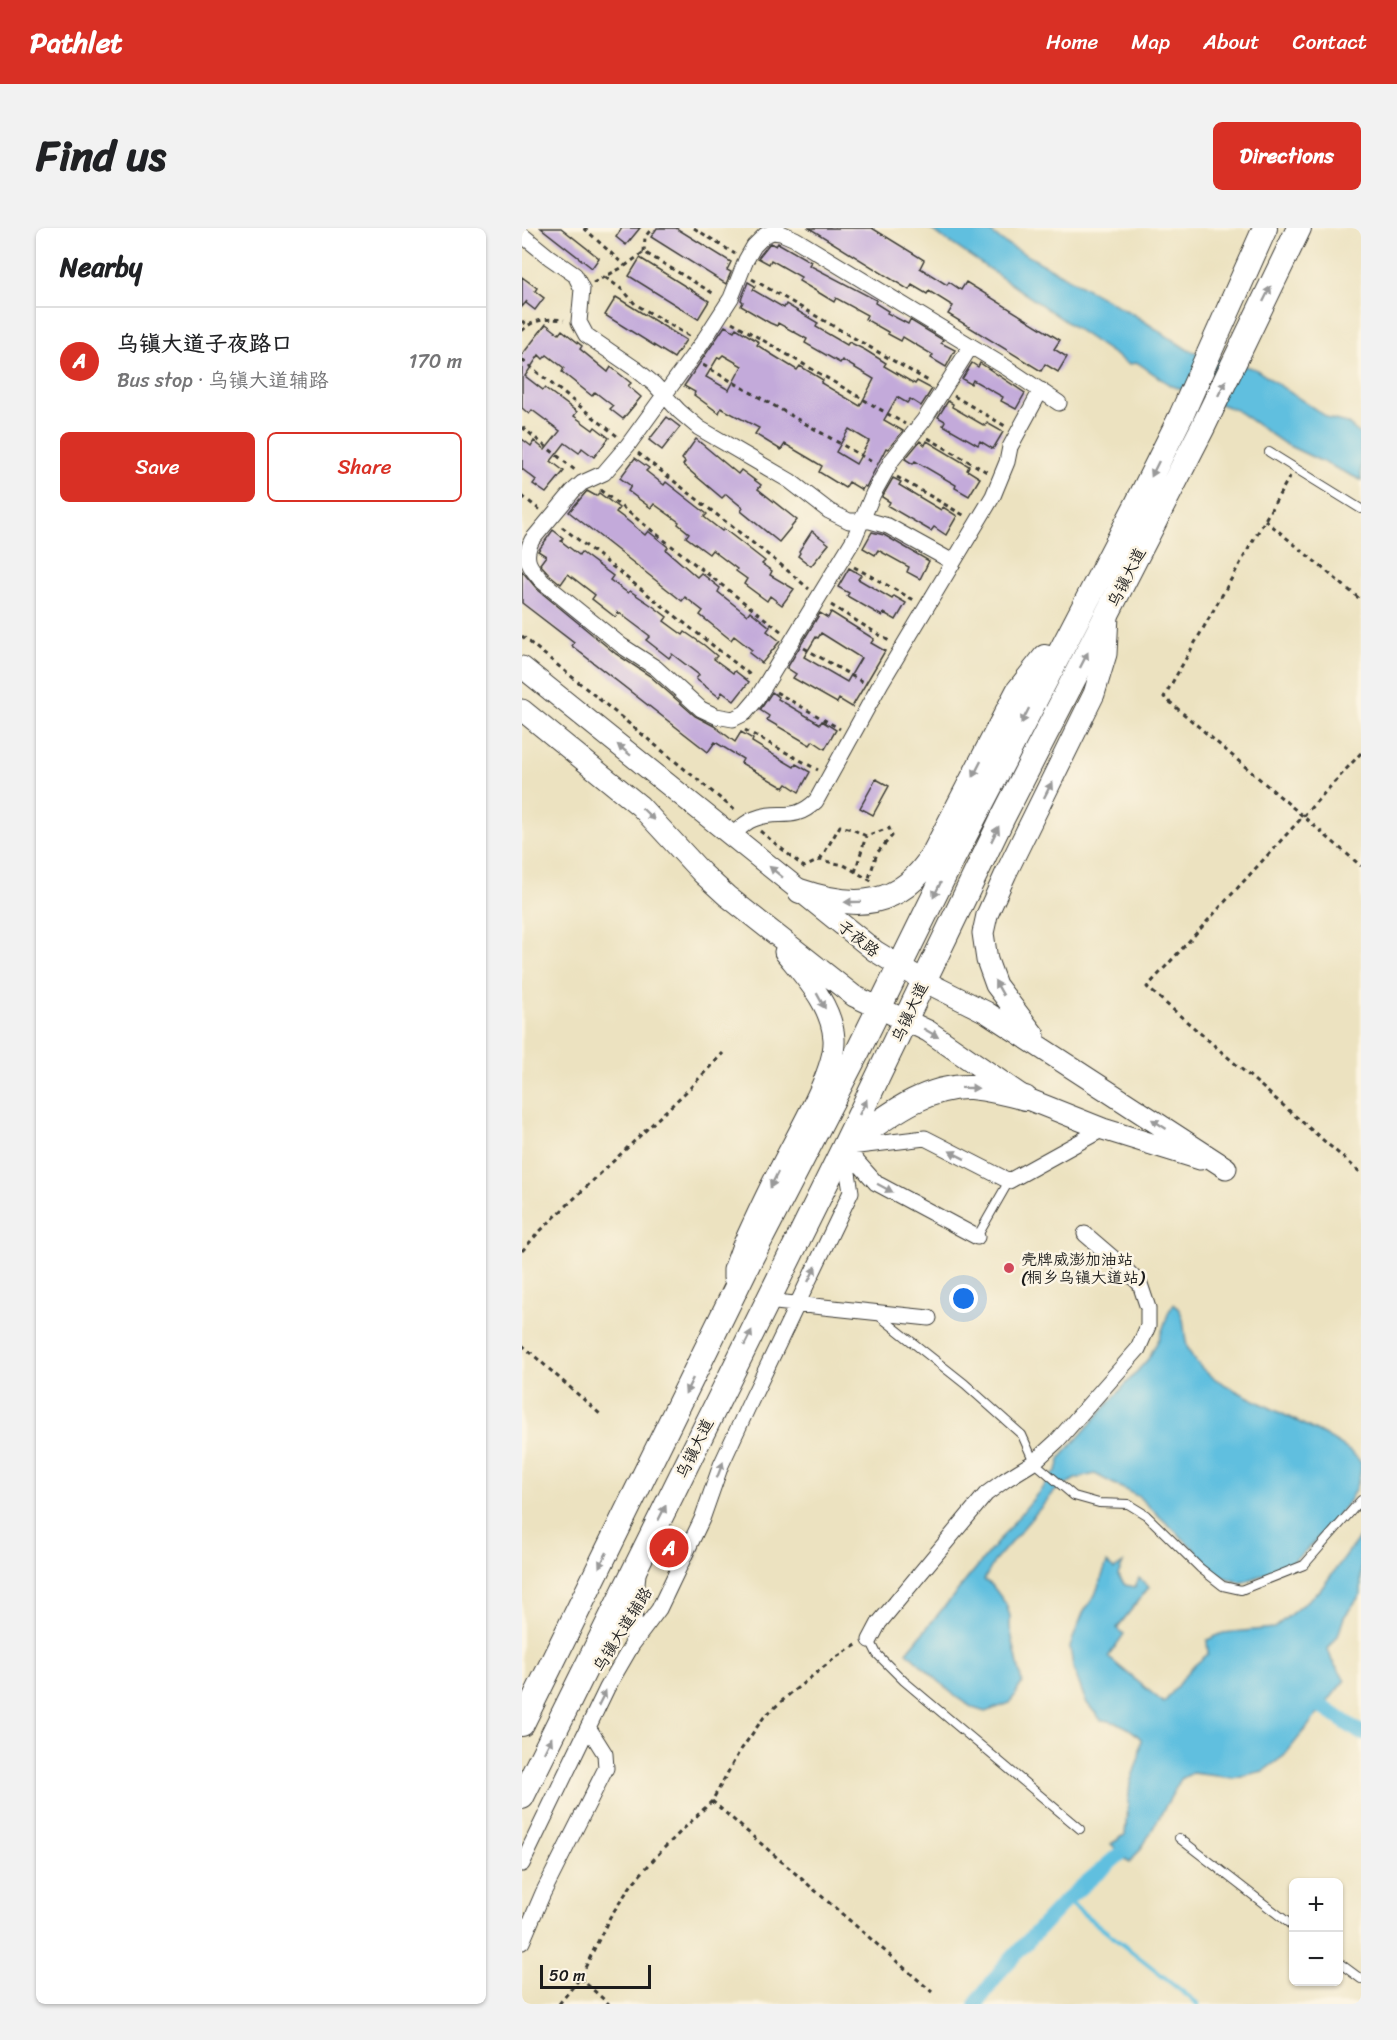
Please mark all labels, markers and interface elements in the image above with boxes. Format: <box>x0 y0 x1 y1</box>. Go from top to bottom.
text: Pathlet <box>30 18 123 67</box>
text: Home <box>1046 23 1098 61</box>
text: Map <box>1131 23 1170 61</box>
text: About <box>1203 23 1260 61</box>
text: Contact <box>1293 23 1367 61</box>
text: Find us <box>36 119 166 193</box>
button: Directions <box>1213 122 1361 190</box>
text: Nearby <box>60 244 142 290</box>
one-way arrow <box>1262 286 1272 303</box>
text: 乌镇大道子夜路口 <box>117 324 293 363</box>
text: A <box>73 344 86 379</box>
text: 170 m <box>409 344 462 379</box>
text: Bus stop · 乌镇大道辅路 <box>117 363 328 398</box>
one-way arrow <box>1217 380 1226 397</box>
button: Save <box>60 432 255 502</box>
button: Share <box>267 432 462 502</box>
one-way arrow <box>1150 460 1159 477</box>
street label: 乌镇大道 <box>1099 542 1154 612</box>
one-way arrow <box>1079 652 1089 669</box>
one-way arrow <box>1021 707 1031 725</box>
one-way arrow <box>616 743 632 756</box>
one-way arrow <box>972 760 982 777</box>
one-way arrow <box>1043 781 1052 798</box>
one-way arrow <box>641 807 656 821</box>
one-way arrow <box>991 825 1000 842</box>
one-way arrow <box>768 866 783 878</box>
one-way arrow <box>932 881 941 898</box>
one-way arrow <box>843 897 862 907</box>
street label: 子夜路 <box>831 912 887 965</box>
street label: 乌镇大道 <box>883 977 936 1047</box>
one-way arrow <box>994 979 1004 996</box>
one-way arrow <box>816 993 826 1010</box>
one-way arrow <box>923 1027 939 1038</box>
one-way arrow <box>961 1084 980 1093</box>
one-way arrow <box>858 1099 867 1116</box>
one-way arrow <box>1152 1118 1168 1130</box>
one-way arrow <box>948 1150 965 1159</box>
one-way arrow <box>770 1172 779 1189</box>
one-way arrow <box>877 1183 894 1193</box>
place label: 壳牌威澎加油站 (桐乡乌镇大道站) <box>1021 1245 1146 1292</box>
marker: 壳牌威澎加油站 (桐乡乌镇大道站) <box>1002 1261 1016 1275</box>
one-way arrow <box>807 1266 816 1283</box>
your location <box>949 1284 978 1313</box>
one-way arrow <box>743 1330 753 1347</box>
one-way arrow <box>684 1377 694 1394</box>
street label: 乌镇大道 <box>667 1413 722 1483</box>
one-way arrow <box>715 1460 725 1478</box>
one-way arrow <box>656 1504 666 1522</box>
pin: A <box>650 1526 688 1570</box>
one-way arrow <box>598 1552 607 1569</box>
street label: 乌镇大道辅路 <box>585 1581 660 1678</box>
one-way arrow <box>597 1689 607 1707</box>
one-way arrow <box>543 1736 552 1753</box>
map controls <box>1289 1878 1343 1986</box>
button: + <box>1289 1878 1343 1932</box>
button: − <box>1289 1932 1343 1986</box>
text: 50 m <box>549 1961 585 1990</box>
scale bar <box>540 1962 651 1990</box>

